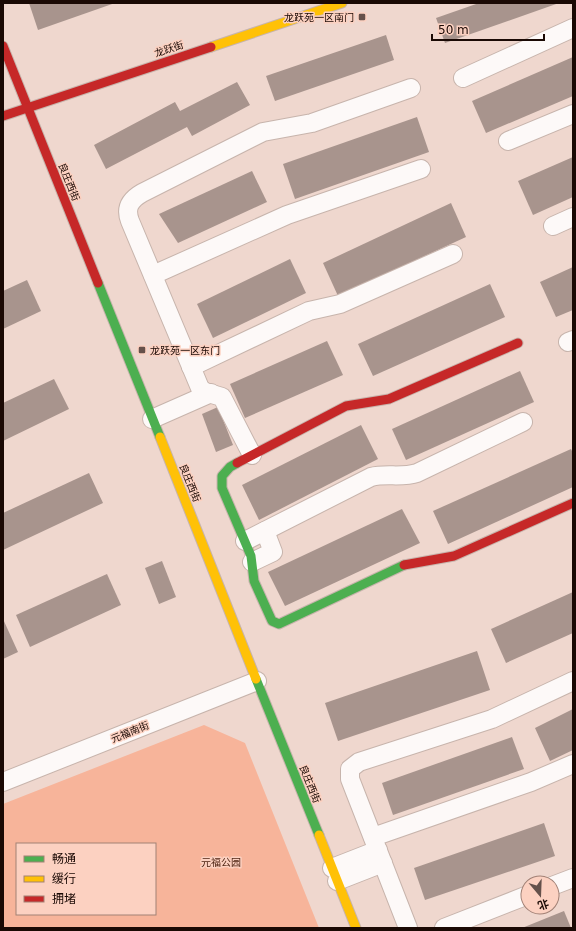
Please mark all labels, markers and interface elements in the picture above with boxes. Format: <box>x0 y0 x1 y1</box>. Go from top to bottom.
place label: 龙跃苑一区南门 <box>284 12 354 23</box>
marker: 龙跃苑一区南门 <box>357 12 367 22</box>
scale bar <box>432 16 544 42</box>
text: 50 m <box>438 23 469 37</box>
street label: 龙跃街 <box>153 39 185 59</box>
street label: 良庄西街 <box>56 161 82 203</box>
marker: 龙跃苑一区东门 <box>137 345 147 355</box>
place label: 龙跃苑一区东门 <box>150 345 220 356</box>
street label: 良庄西街 <box>177 462 203 504</box>
street label: 元福南街 <box>109 719 151 745</box>
street label: 良庄西街 <box>297 763 323 805</box>
legend <box>16 843 156 915</box>
text: 畅通 <box>52 852 76 866</box>
park label: 元福公园 <box>201 857 241 868</box>
text: 缓行 <box>52 872 76 886</box>
north arrow <box>520 875 560 915</box>
text: 拥堵 <box>52 892 76 906</box>
text: 北 <box>536 896 550 912</box>

